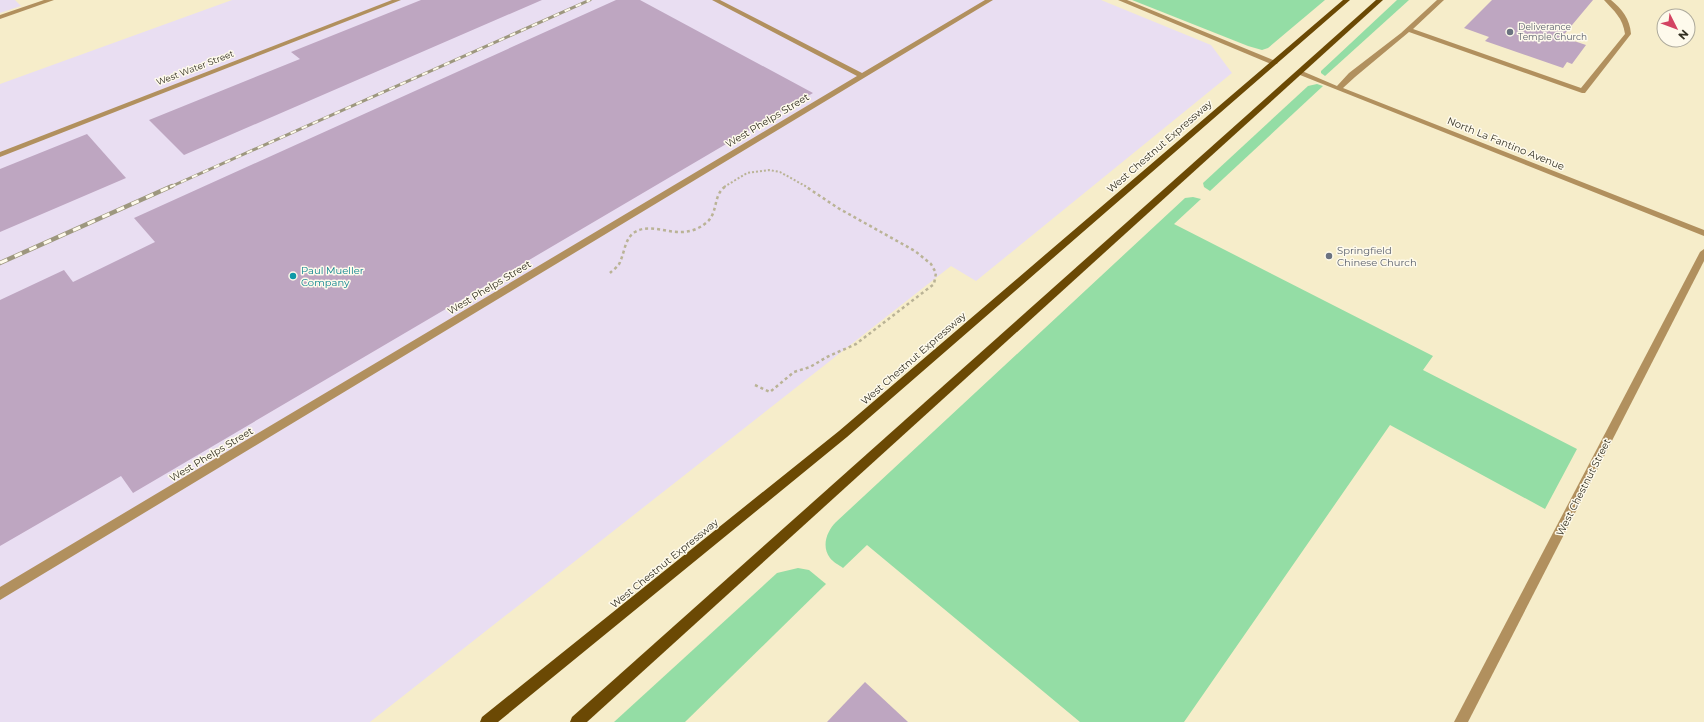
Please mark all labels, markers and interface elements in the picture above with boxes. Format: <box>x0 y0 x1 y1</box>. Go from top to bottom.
north arrow <box>1656 8 1696 48</box>
place label: Deliverance Temple Church <box>1518 21 1587 42</box>
marker: Deliverance Temple Church <box>1505 27 1515 37</box>
text: N <box>1675 27 1692 43</box>
street label: West Water Street <box>154 48 236 87</box>
street label: West Phelps Street <box>723 90 811 151</box>
street label: West Chestnut Expressway <box>1104 97 1215 196</box>
street label: North La Fantino Avenue <box>1445 114 1566 173</box>
place label: Springfield Chinese Church <box>1337 244 1417 269</box>
marker: Springfield Chinese Church <box>1324 251 1334 261</box>
street label: West Phelps Street <box>445 257 533 318</box>
place label: Paul Mueller Company <box>301 264 364 289</box>
marker: Paul Mueller Company <box>288 271 298 281</box>
street label: West Chestnut Expressway <box>858 309 969 408</box>
street label: West Phelps Street <box>167 424 255 485</box>
street label: West Chestnut Street <box>1553 436 1614 538</box>
street label: West Chestnut Expressway <box>608 515 721 611</box>

